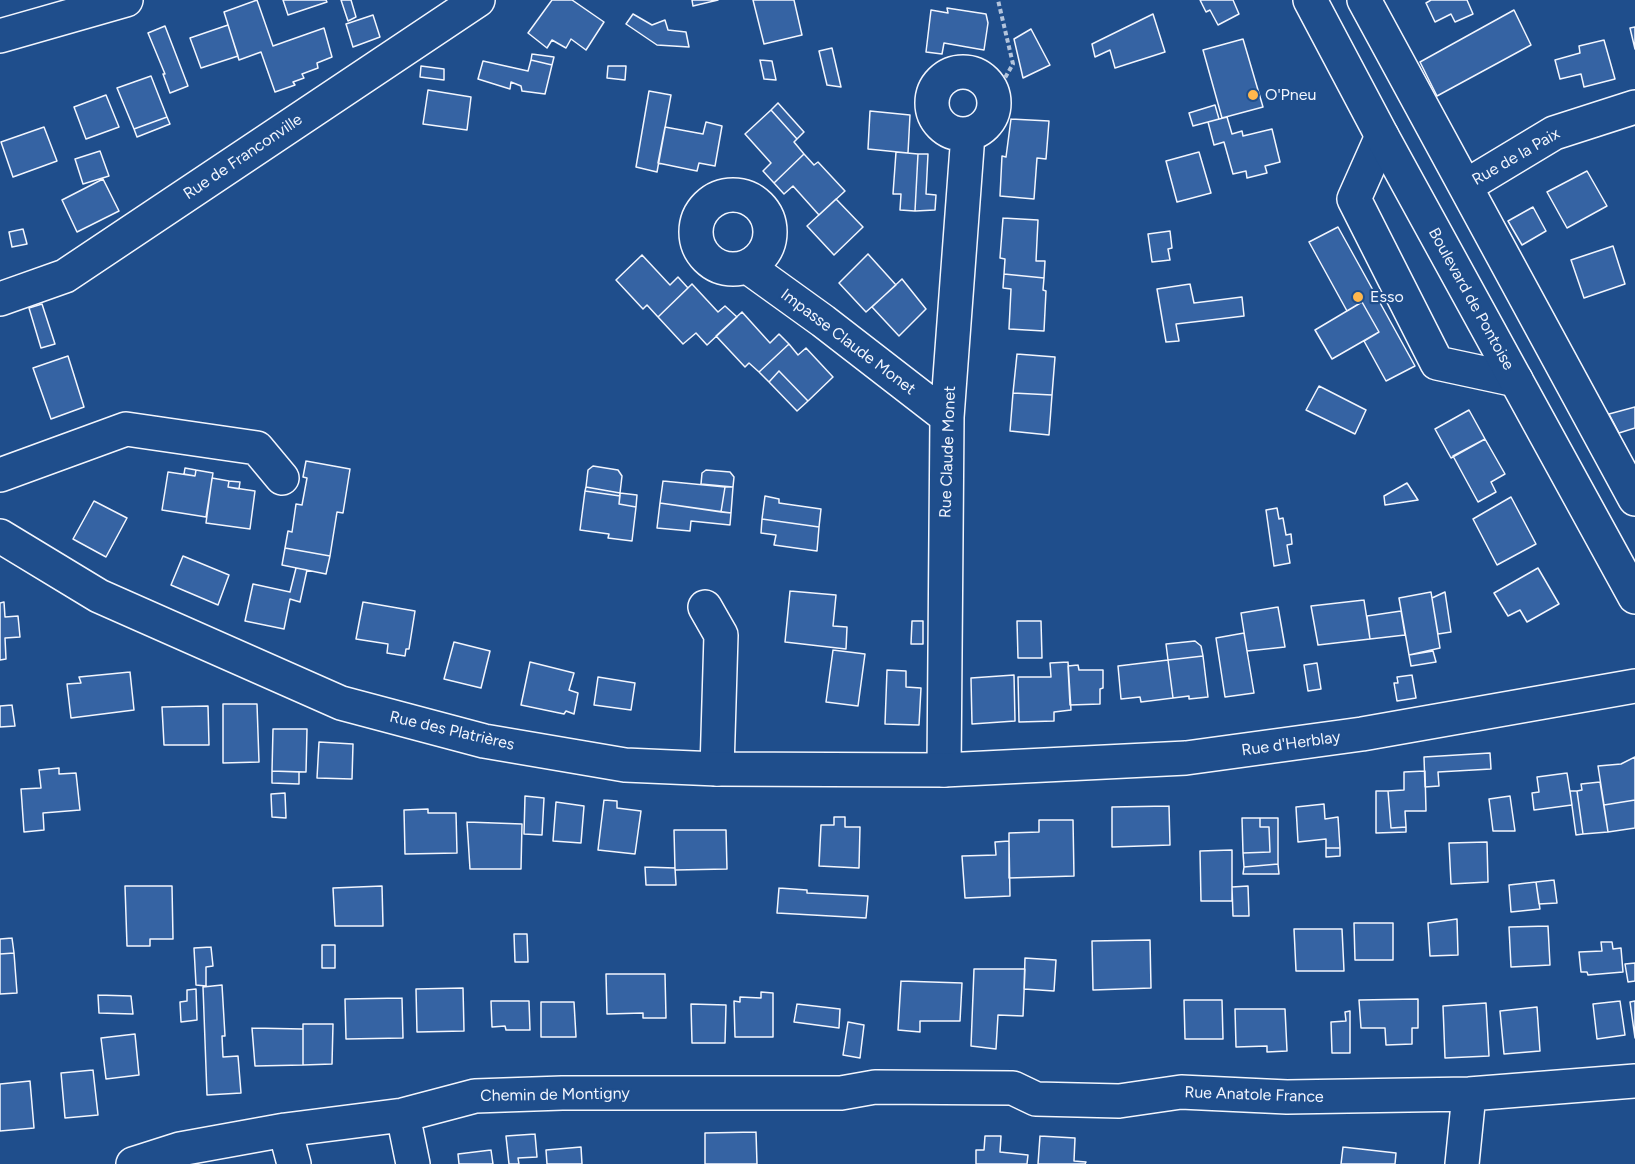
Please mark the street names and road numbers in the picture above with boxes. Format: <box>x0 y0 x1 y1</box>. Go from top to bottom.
street label: Rue de Franconville <box>180 110 306 204</box>
street label: Rue de la Paix <box>1469 124 1563 190</box>
street label: Boulevard de Pontoise <box>1424 225 1518 373</box>
street label: Impasse Claude Monet <box>777 285 919 399</box>
street label: Rue Claude Monet <box>936 386 960 518</box>
street label: Rue des Platrières <box>388 707 516 755</box>
street label: Rue d'Herblay <box>1240 728 1342 760</box>
street label: Rue Anatole France <box>1184 1083 1324 1107</box>
street label: Chemin de Montigny <box>480 1084 630 1106</box>

